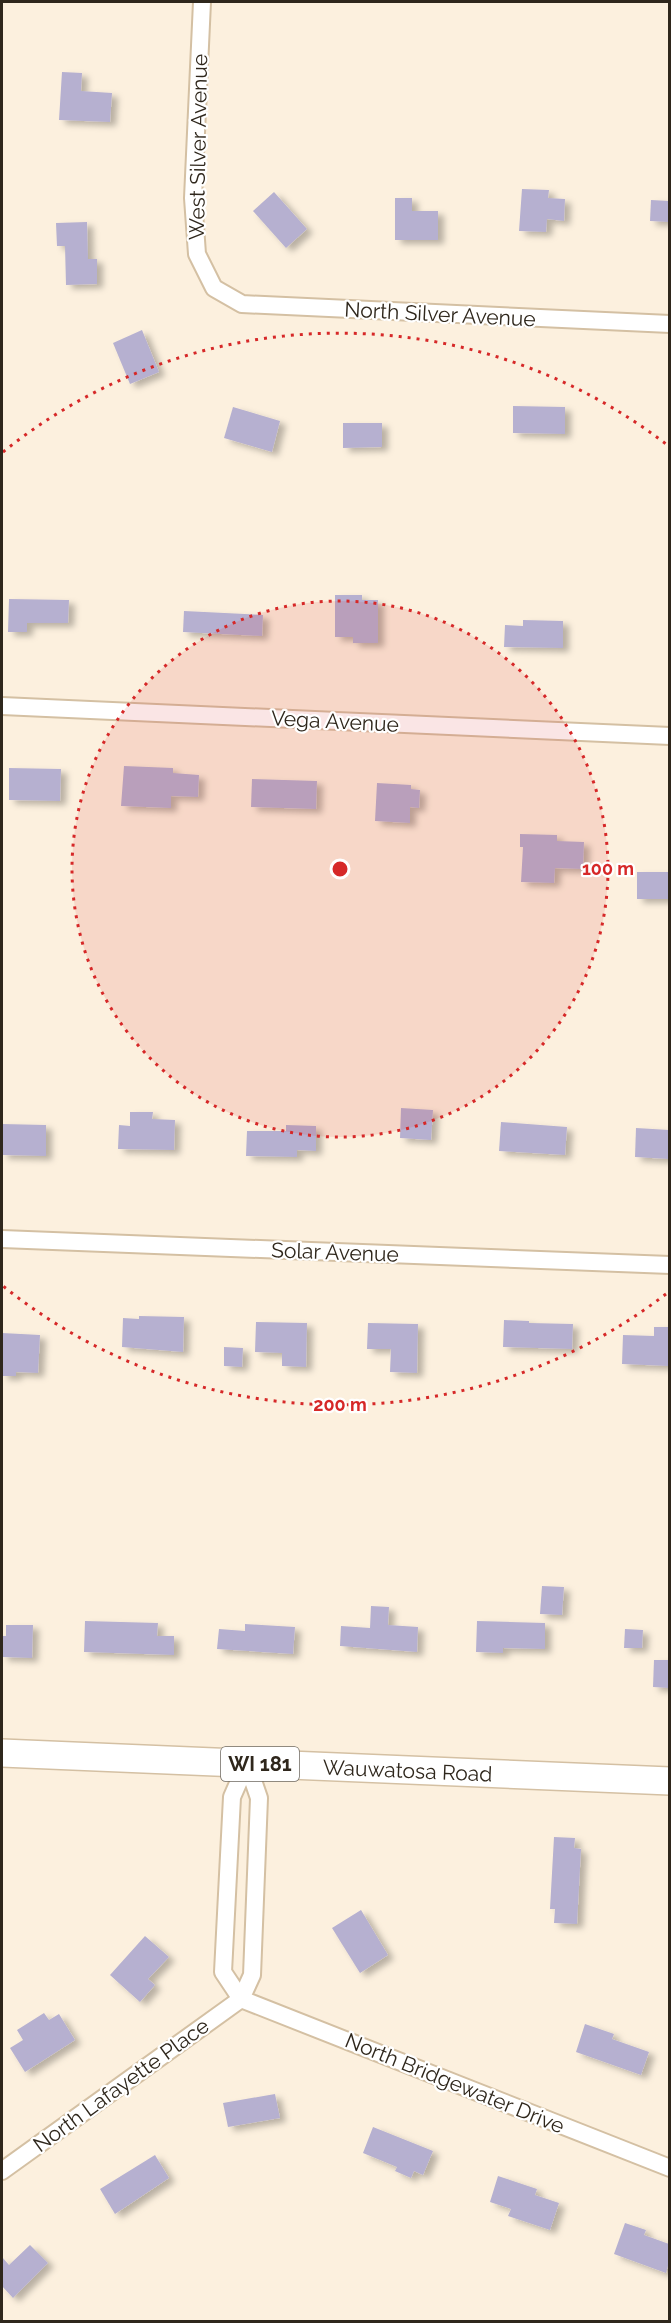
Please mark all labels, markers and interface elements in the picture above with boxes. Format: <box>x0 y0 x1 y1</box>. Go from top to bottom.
street label: West Silver Avenue <box>184 54 212 240</box>
street label: North Silver Avenue <box>344 297 536 331</box>
street label: Vega Avenue <box>270 705 400 737</box>
text: 100 m <box>582 858 634 879</box>
centre of rings <box>330 859 350 879</box>
street label: Solar Avenue <box>271 1237 399 1267</box>
text: 200 m <box>313 1394 367 1415</box>
road number: WI 181 <box>221 1747 299 1781</box>
street label: Wauwatosa Road <box>322 1754 493 1786</box>
street label: North Lafayette Place <box>28 2013 214 2157</box>
street label: North Bridgewater Drive <box>342 2028 568 2138</box>

